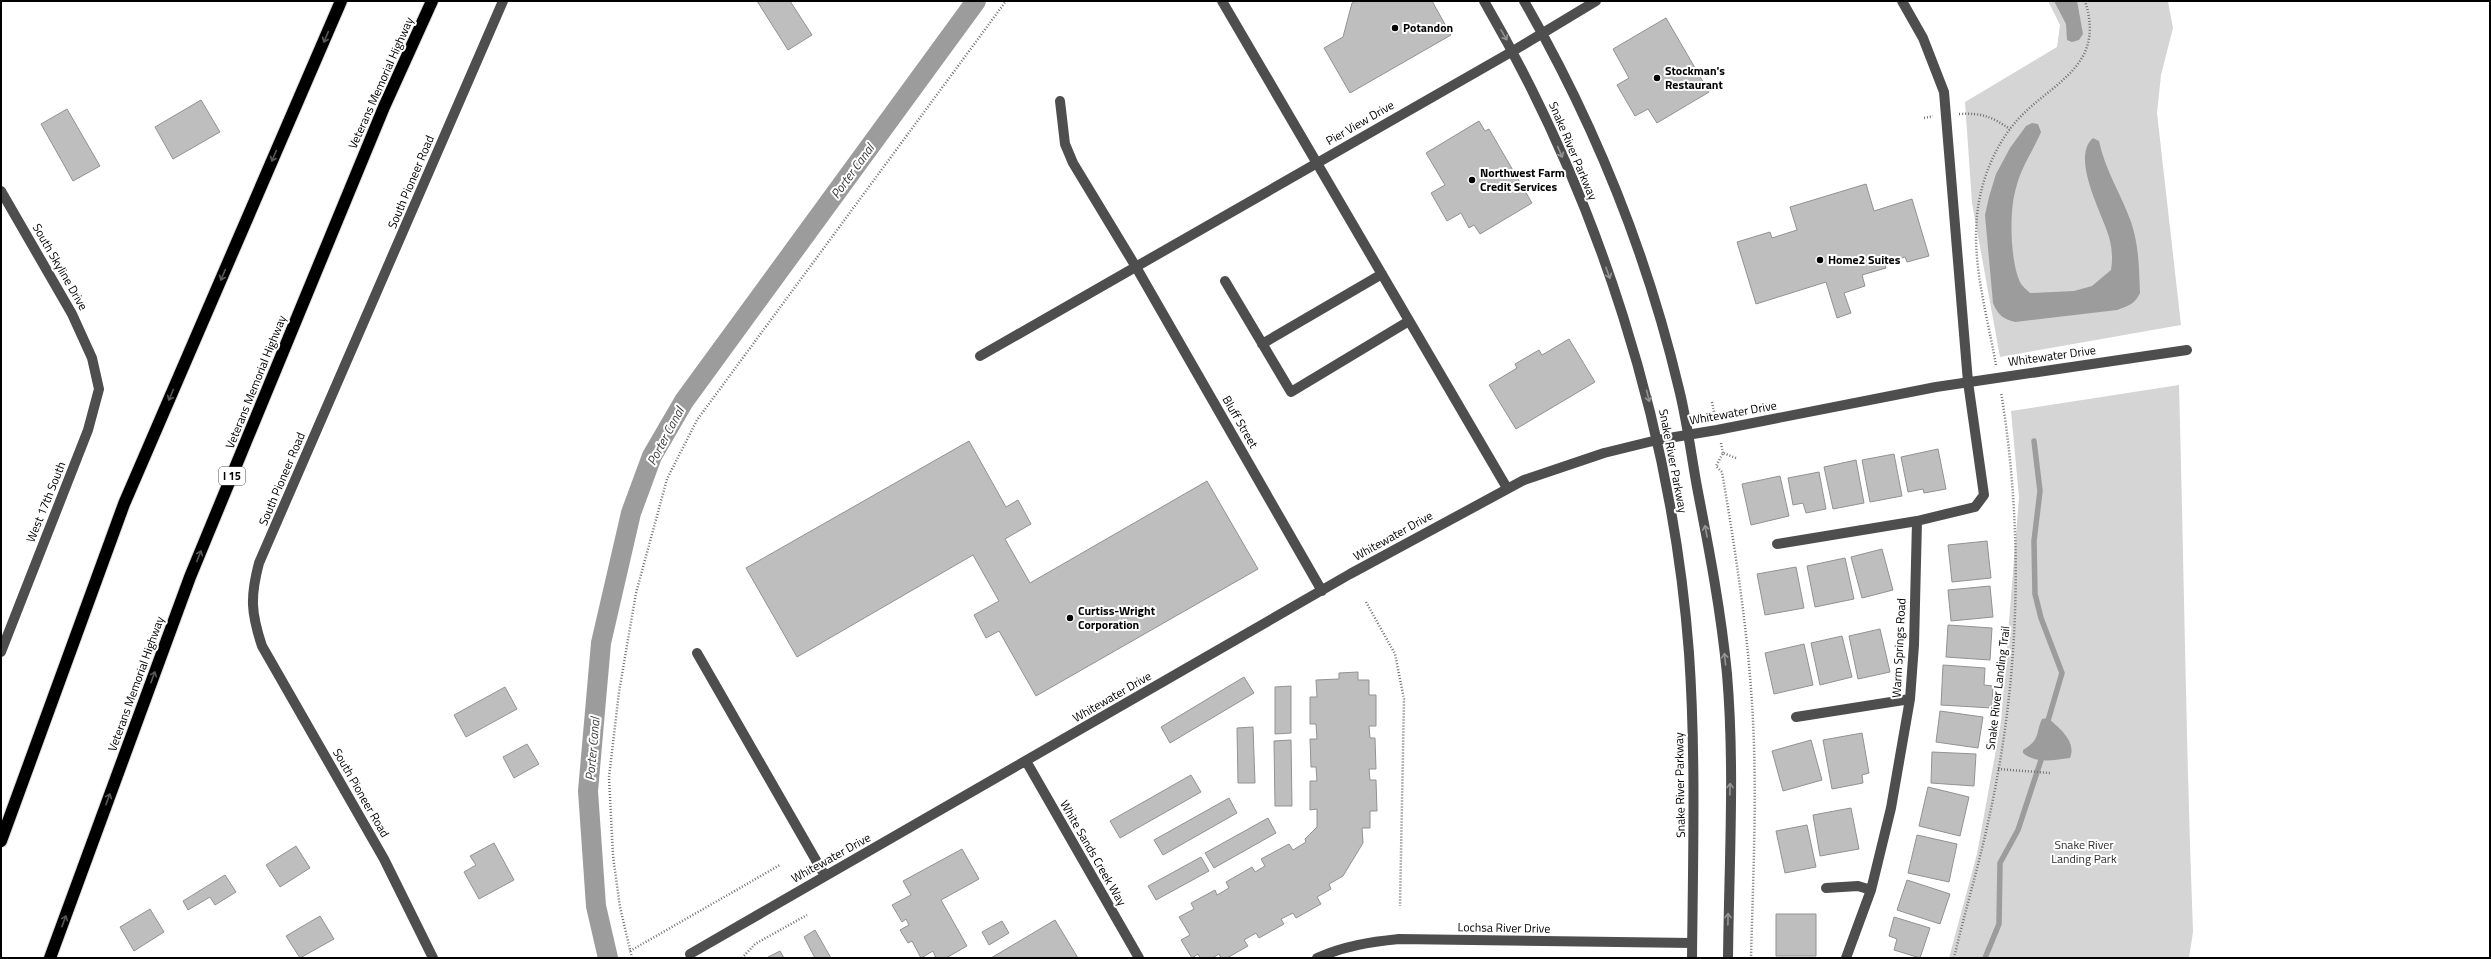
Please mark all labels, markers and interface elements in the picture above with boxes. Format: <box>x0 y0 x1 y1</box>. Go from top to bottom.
street label: Veterans Memorial Highway <box>343 14 418 152</box>
place label: Potandon <box>1403 18 1453 37</box>
marker: Potandon <box>1390 23 1400 33</box>
one-way arrow <box>1500 29 1508 41</box>
one-way arrow <box>322 30 329 42</box>
place label: Stockman's Restaurant <box>1665 61 1725 94</box>
marker: Stockman's Restaurant <box>1652 73 1662 83</box>
street label: Pier View Drive <box>1322 95 1398 150</box>
street label: Snake River Parkway <box>1544 98 1603 203</box>
street label: South Pioneer Road <box>382 132 439 232</box>
water label: Porter Canal <box>825 138 880 203</box>
one-way arrow <box>1557 145 1565 157</box>
one-way arrow <box>270 150 278 162</box>
place label: Northwest Farm Credit Services <box>1480 163 1565 196</box>
marker: Northwest Farm Credit Services <box>1467 175 1477 185</box>
street label: South Skyline Drive <box>28 220 93 314</box>
place label: Home2 Suites <box>1828 250 1901 269</box>
marker: Home2 Suites <box>1815 255 1825 265</box>
one-way arrow <box>1604 266 1612 278</box>
one-way arrow <box>219 269 226 281</box>
street label: Veterans Memorial Highway <box>220 312 291 451</box>
street label: Whitewater Drive <box>2007 340 2097 371</box>
one-way arrow <box>167 388 174 400</box>
one-way arrow <box>1644 390 1652 403</box>
street label: Bluff Street <box>1218 392 1264 452</box>
street label: Whitewater Drive <box>1688 395 1778 430</box>
water label: Porter Canal <box>641 401 690 469</box>
street label: Snake River Parkway <box>1654 407 1693 515</box>
street label: South Pioneer Road <box>253 429 310 529</box>
street label: West 17th South <box>21 459 70 545</box>
road number: I 15 <box>219 467 245 485</box>
street label: Whitewater Drive <box>1350 506 1436 565</box>
one-way arrow <box>1701 525 1709 538</box>
one-way arrow <box>196 550 204 562</box>
street label: Warm Springs Road <box>1886 598 1911 698</box>
place label: Curtiss-Wright Corporation <box>1078 601 1156 634</box>
street label: Veterans Memorial Highway <box>102 613 169 754</box>
marker: Curtiss-Wright Corporation <box>1065 613 1075 623</box>
street label: Snake River Landing Trail <box>1980 625 2015 751</box>
one-way arrow <box>1721 653 1729 666</box>
street label: Whitewater Drive <box>1069 666 1155 727</box>
one-way arrow <box>150 672 158 684</box>
water label: Porter Canal <box>579 714 605 781</box>
street label: Snake River Parkway <box>1669 732 1690 838</box>
street label: South Pioneer Road <box>328 745 395 841</box>
one-way arrow <box>1726 783 1734 796</box>
one-way arrow <box>105 794 113 806</box>
street label: White Sands Creek Way <box>1055 796 1132 909</box>
street label: Whitewater Drive <box>788 828 874 887</box>
park label: Snake River Landing Park <box>2051 835 2117 868</box>
one-way arrow <box>1724 913 1732 926</box>
one-way arrow <box>60 916 68 928</box>
street label: Lochsa River Drive <box>1457 917 1551 938</box>

